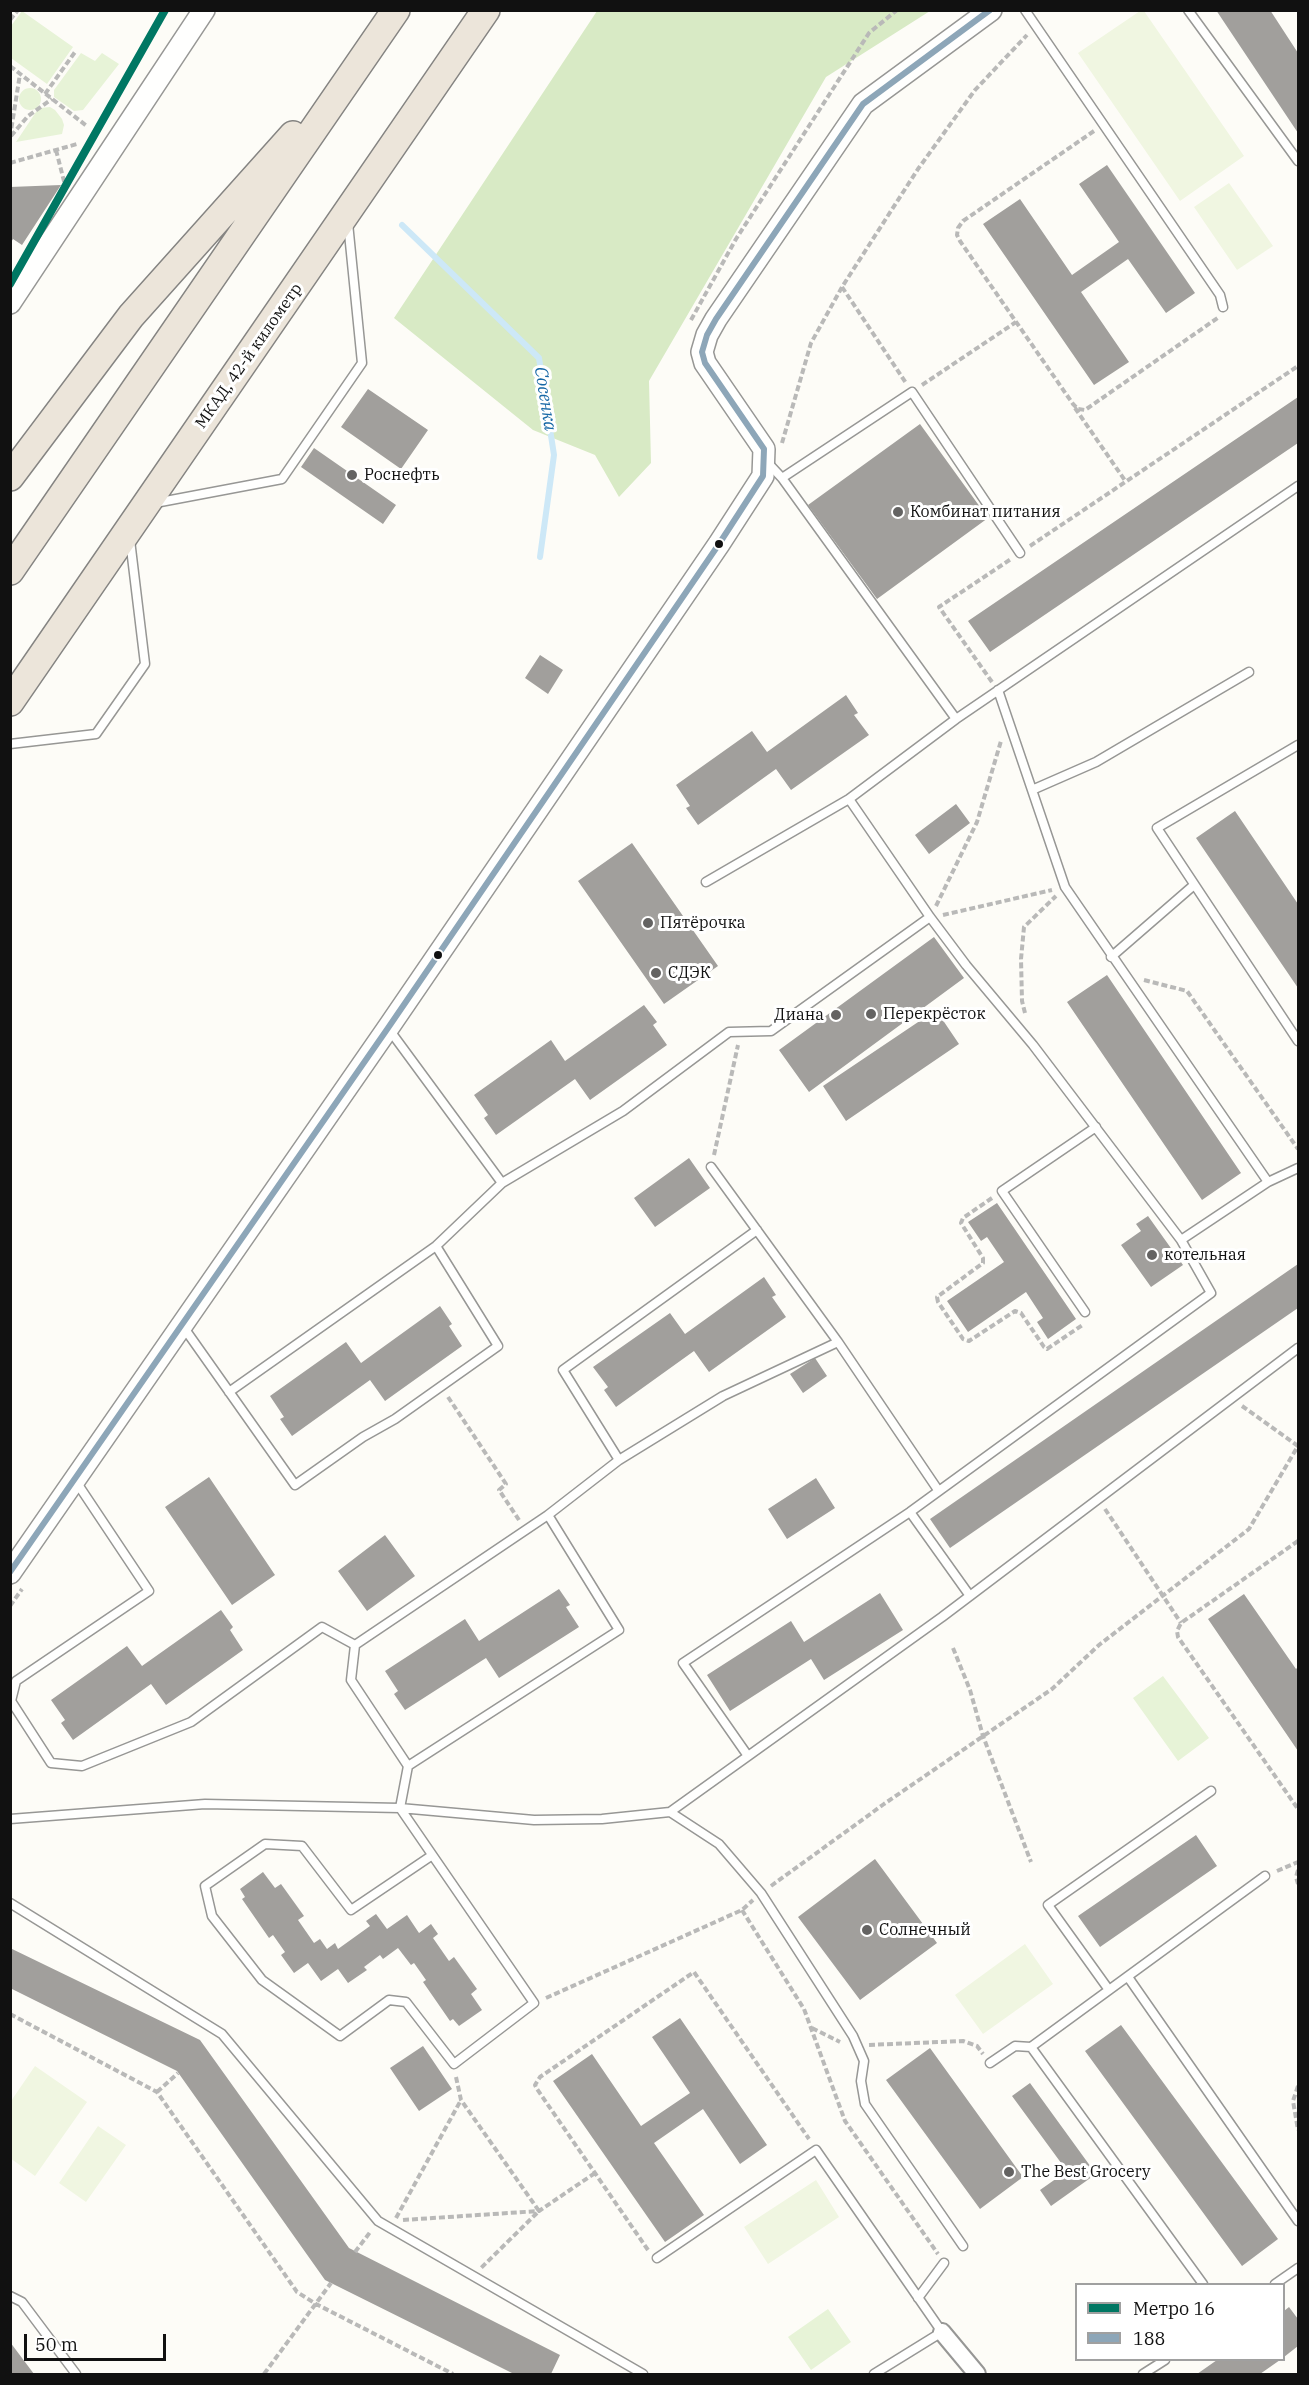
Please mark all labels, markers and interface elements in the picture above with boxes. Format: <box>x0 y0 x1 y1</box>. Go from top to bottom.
street label: МКАД, 42-й километр <box>192 280 306 432</box>
water label: Сосенка <box>529 365 561 433</box>
place label: Роснефть <box>364 465 440 485</box>
marker: Роснефть <box>345 468 359 482</box>
place label: Комбинат питания <box>910 502 1061 522</box>
marker: Комбинат питания <box>891 505 905 519</box>
unlabelled marker <box>713 538 725 550</box>
place label: Пятёрочка <box>660 913 746 933</box>
marker: Пятёрочка <box>641 916 655 930</box>
unlabelled marker <box>432 949 444 961</box>
place label: СДЭК <box>668 963 711 983</box>
marker: СДЭК <box>649 966 663 980</box>
place label: Перекрёсток <box>883 1004 985 1024</box>
place label: Диана <box>774 1005 824 1025</box>
marker: Перекрёсток <box>864 1007 878 1021</box>
marker: Диана <box>829 1008 843 1022</box>
place label: котельная <box>1164 1245 1246 1265</box>
marker: котельная <box>1145 1248 1159 1262</box>
place label: Солнечный <box>879 1920 971 1940</box>
marker: Солнечный <box>860 1923 874 1937</box>
place label: The Best Grocery <box>1021 2162 1151 2182</box>
marker: The Best Grocery <box>1002 2165 1016 2179</box>
legend <box>1075 2283 1285 2361</box>
text: Метро 16 <box>1133 2297 1215 2320</box>
scale bar <box>27 2322 170 2360</box>
text: 188 <box>1133 2327 1165 2350</box>
text: 50 m <box>35 2333 78 2356</box>

